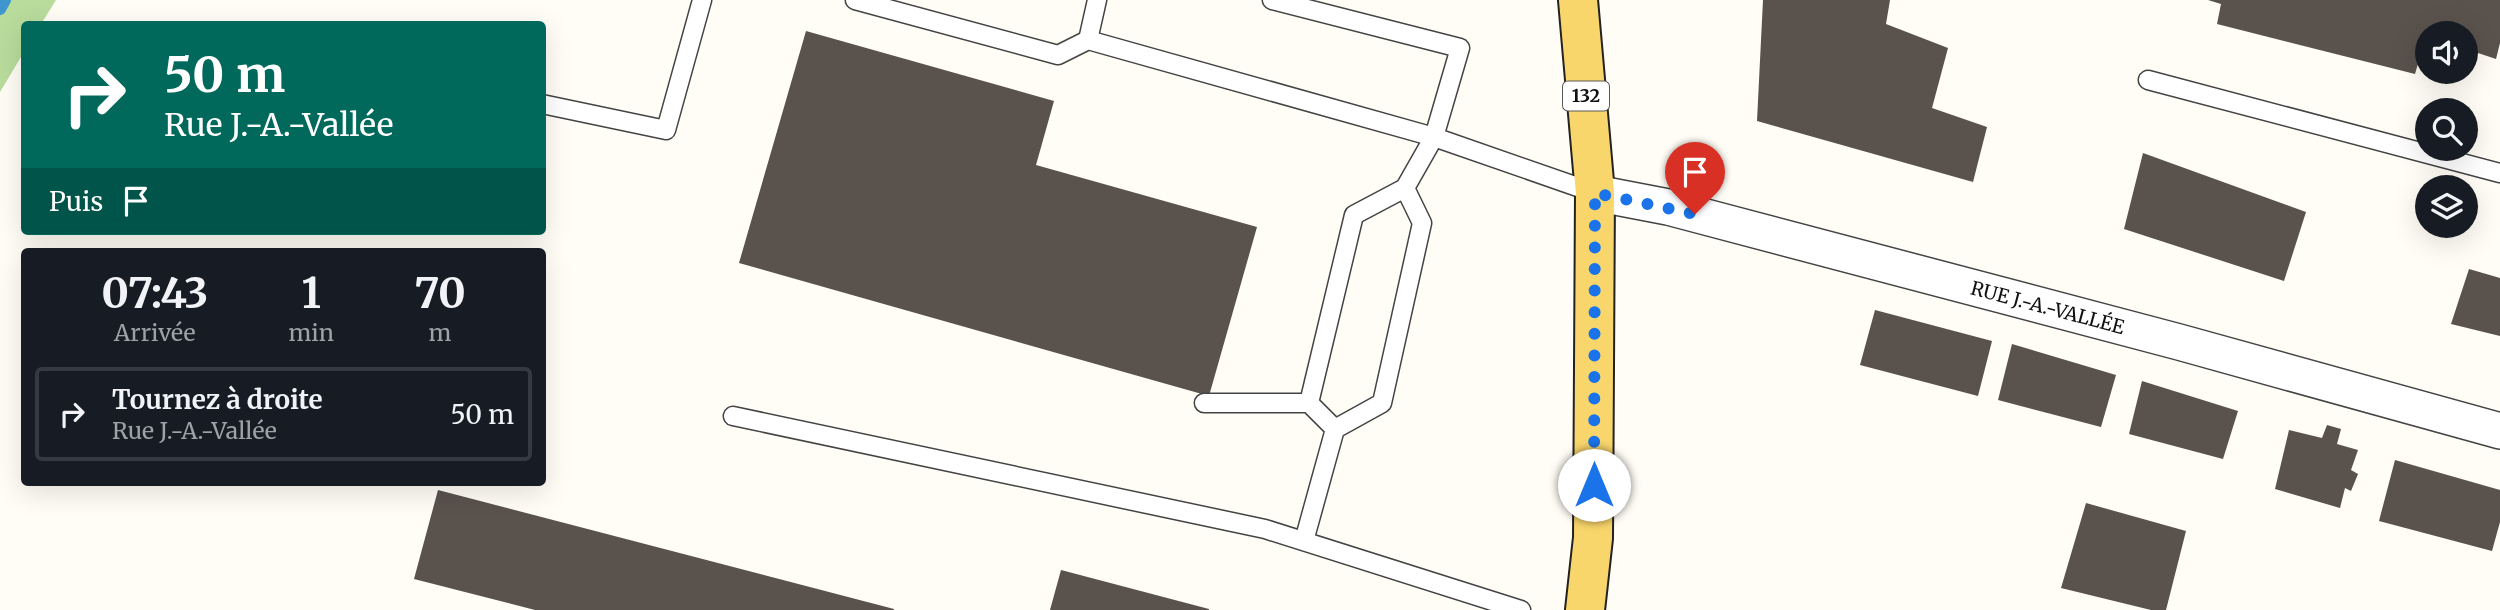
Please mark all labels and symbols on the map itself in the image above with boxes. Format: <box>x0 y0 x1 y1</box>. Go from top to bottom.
road number: 132 <box>1563 82 1609 110</box>
pin <box>1665 142 1725 214</box>
street label: RUE J.-A.-VALLÉE <box>1968 276 2127 339</box>
position arrow <box>1557 448 1631 522</box>

